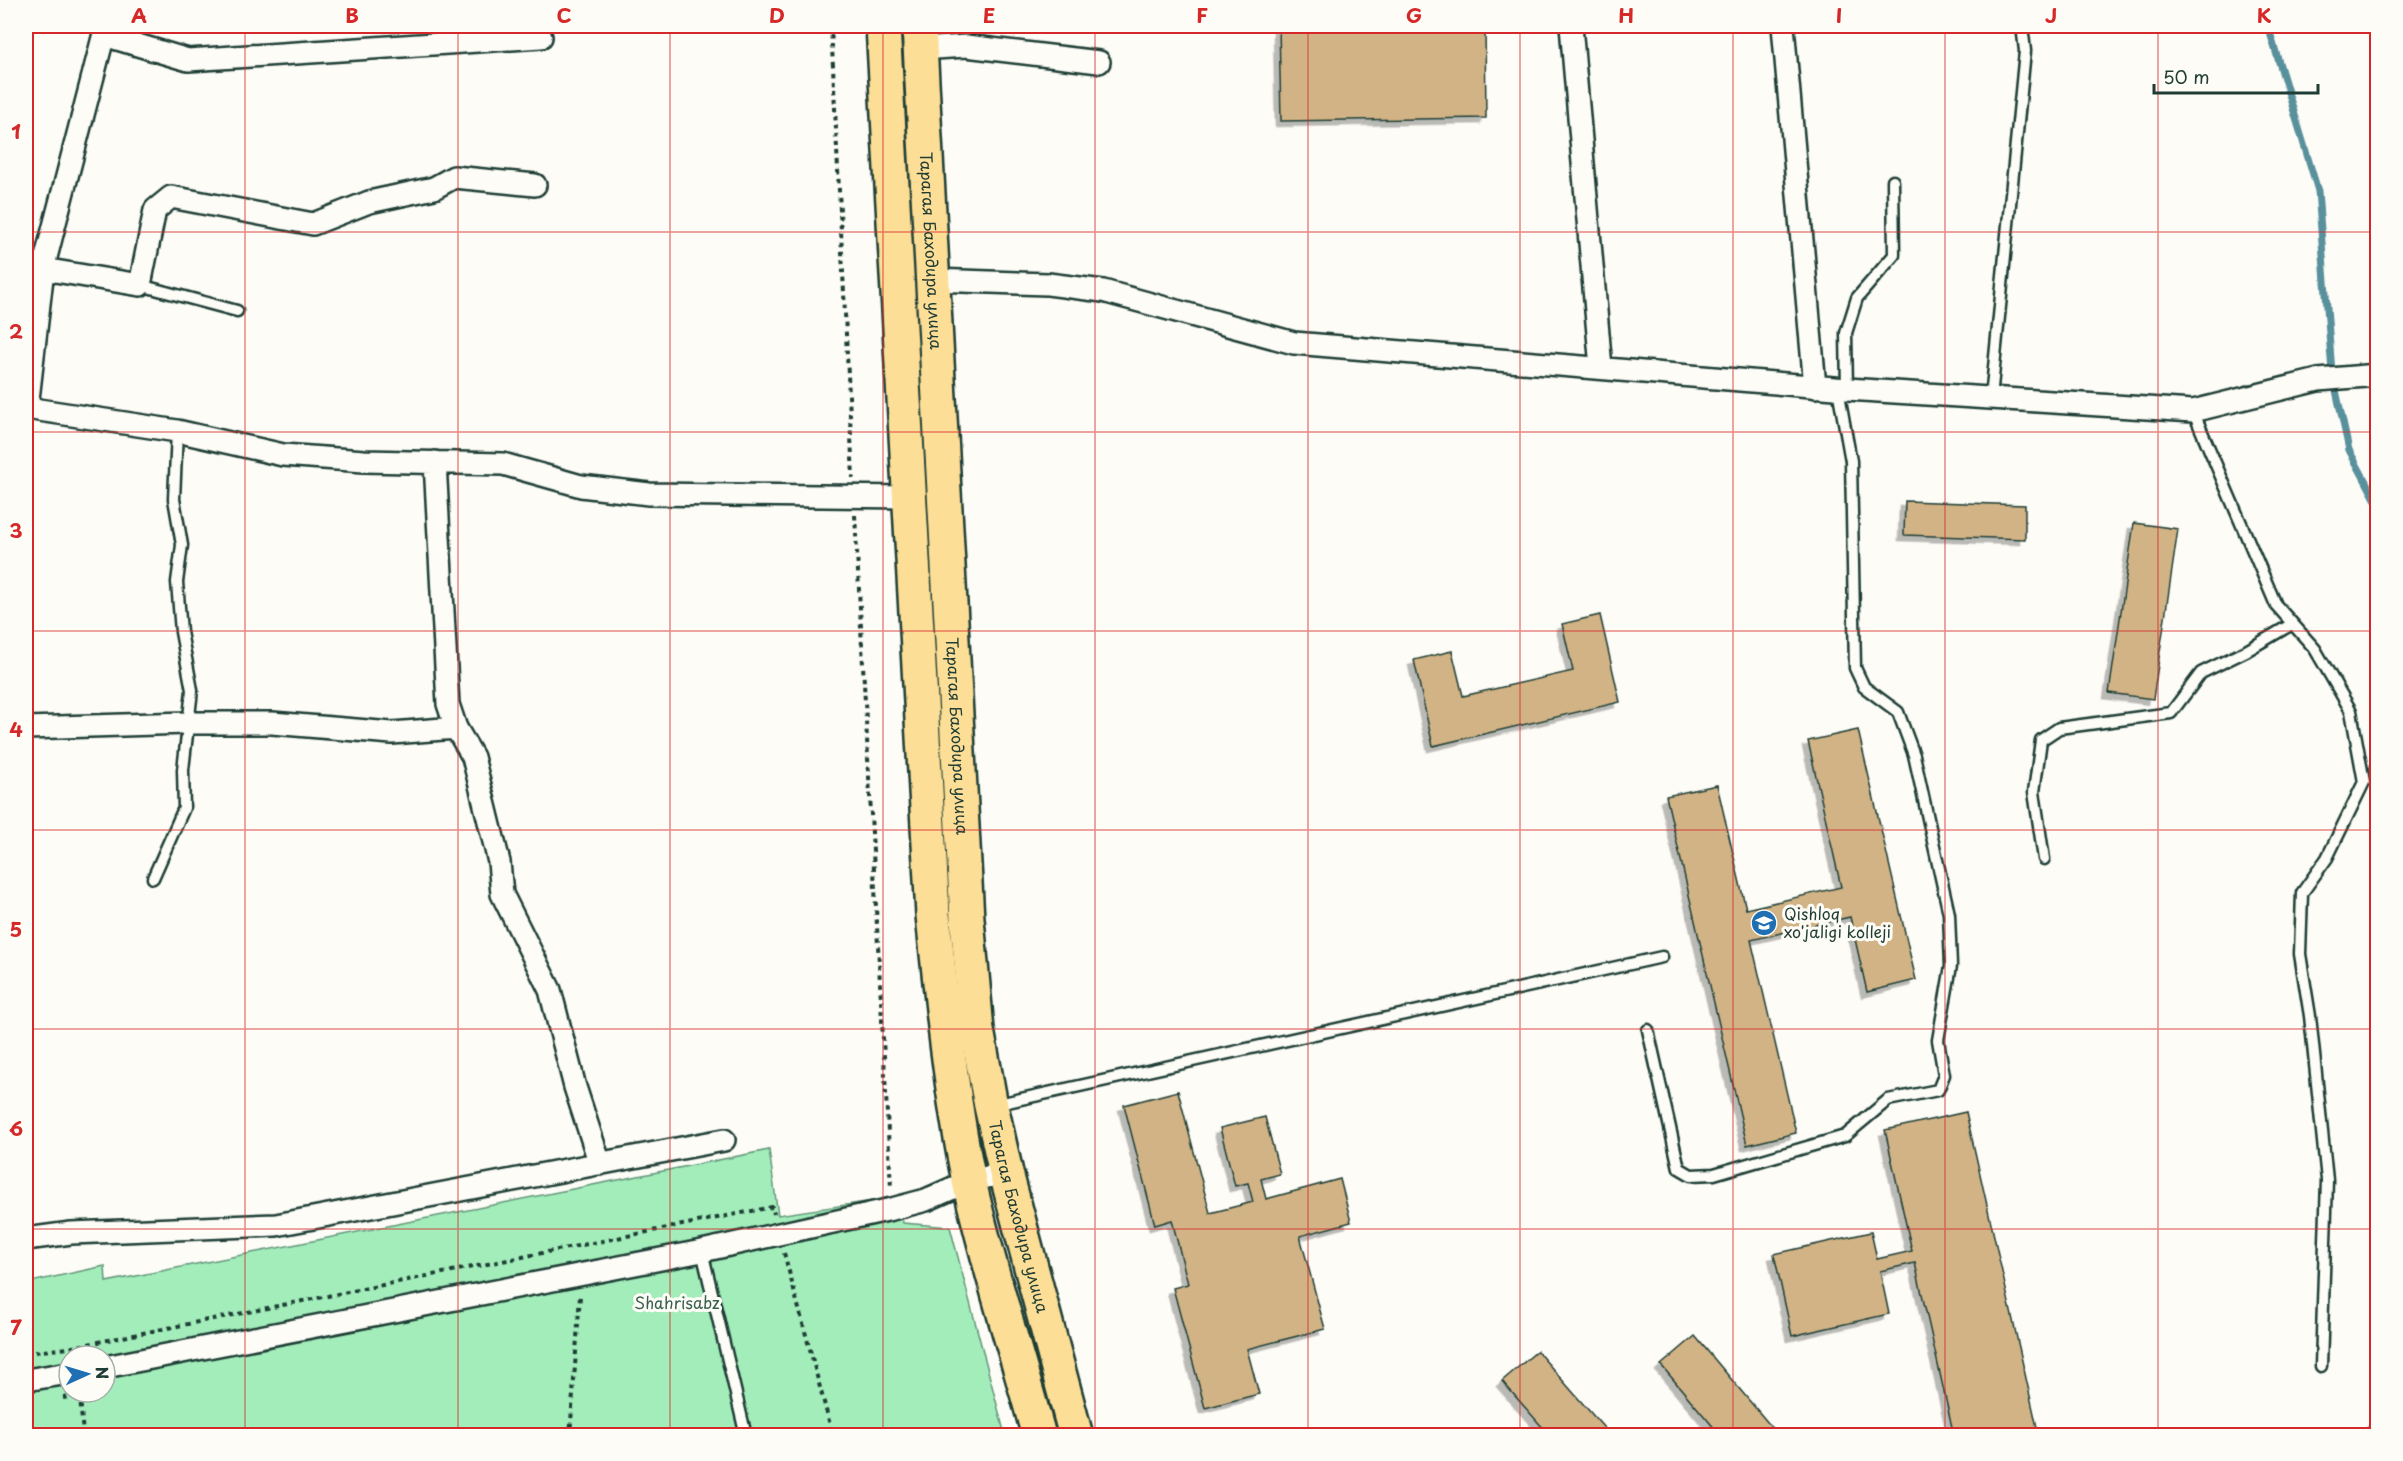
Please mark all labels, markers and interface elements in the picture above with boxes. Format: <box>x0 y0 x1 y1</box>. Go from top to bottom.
text: A <box>131 0 147 30</box>
text: B <box>345 0 359 30</box>
text: C <box>556 0 572 30</box>
text: D <box>769 0 785 30</box>
text: E <box>983 0 995 30</box>
text: F <box>1196 0 1208 30</box>
text: G <box>1406 0 1422 30</box>
text: H <box>1618 0 1634 30</box>
text: I <box>1836 0 1842 30</box>
text: J <box>2045 0 2057 30</box>
text: K <box>2257 0 2272 30</box>
scale bar <box>2154 57 2318 95</box>
text: 50 m <box>2163 63 2210 90</box>
text: 1 <box>11 116 21 146</box>
street label: Тарагая Баходира улица <box>915 151 949 350</box>
text: 2 <box>9 316 23 346</box>
text: 3 <box>9 515 23 545</box>
street label: Тарагая Баходира улица <box>941 636 975 835</box>
text: 4 <box>9 714 23 744</box>
place label: Qishloq xo'jaligi kolleji <box>1784 901 1891 943</box>
school or university icon: Qishloq xo'jaligi kolleji <box>1749 908 1779 938</box>
text: 5 <box>10 914 22 944</box>
text: 6 <box>9 1113 23 1143</box>
street label: Тарагая Баходира улица <box>984 1118 1056 1315</box>
park label: Shahrisabz <box>634 1290 720 1314</box>
text: 7 <box>10 1312 22 1342</box>
north arrow <box>57 1344 117 1404</box>
text: N <box>91 1366 115 1380</box>

